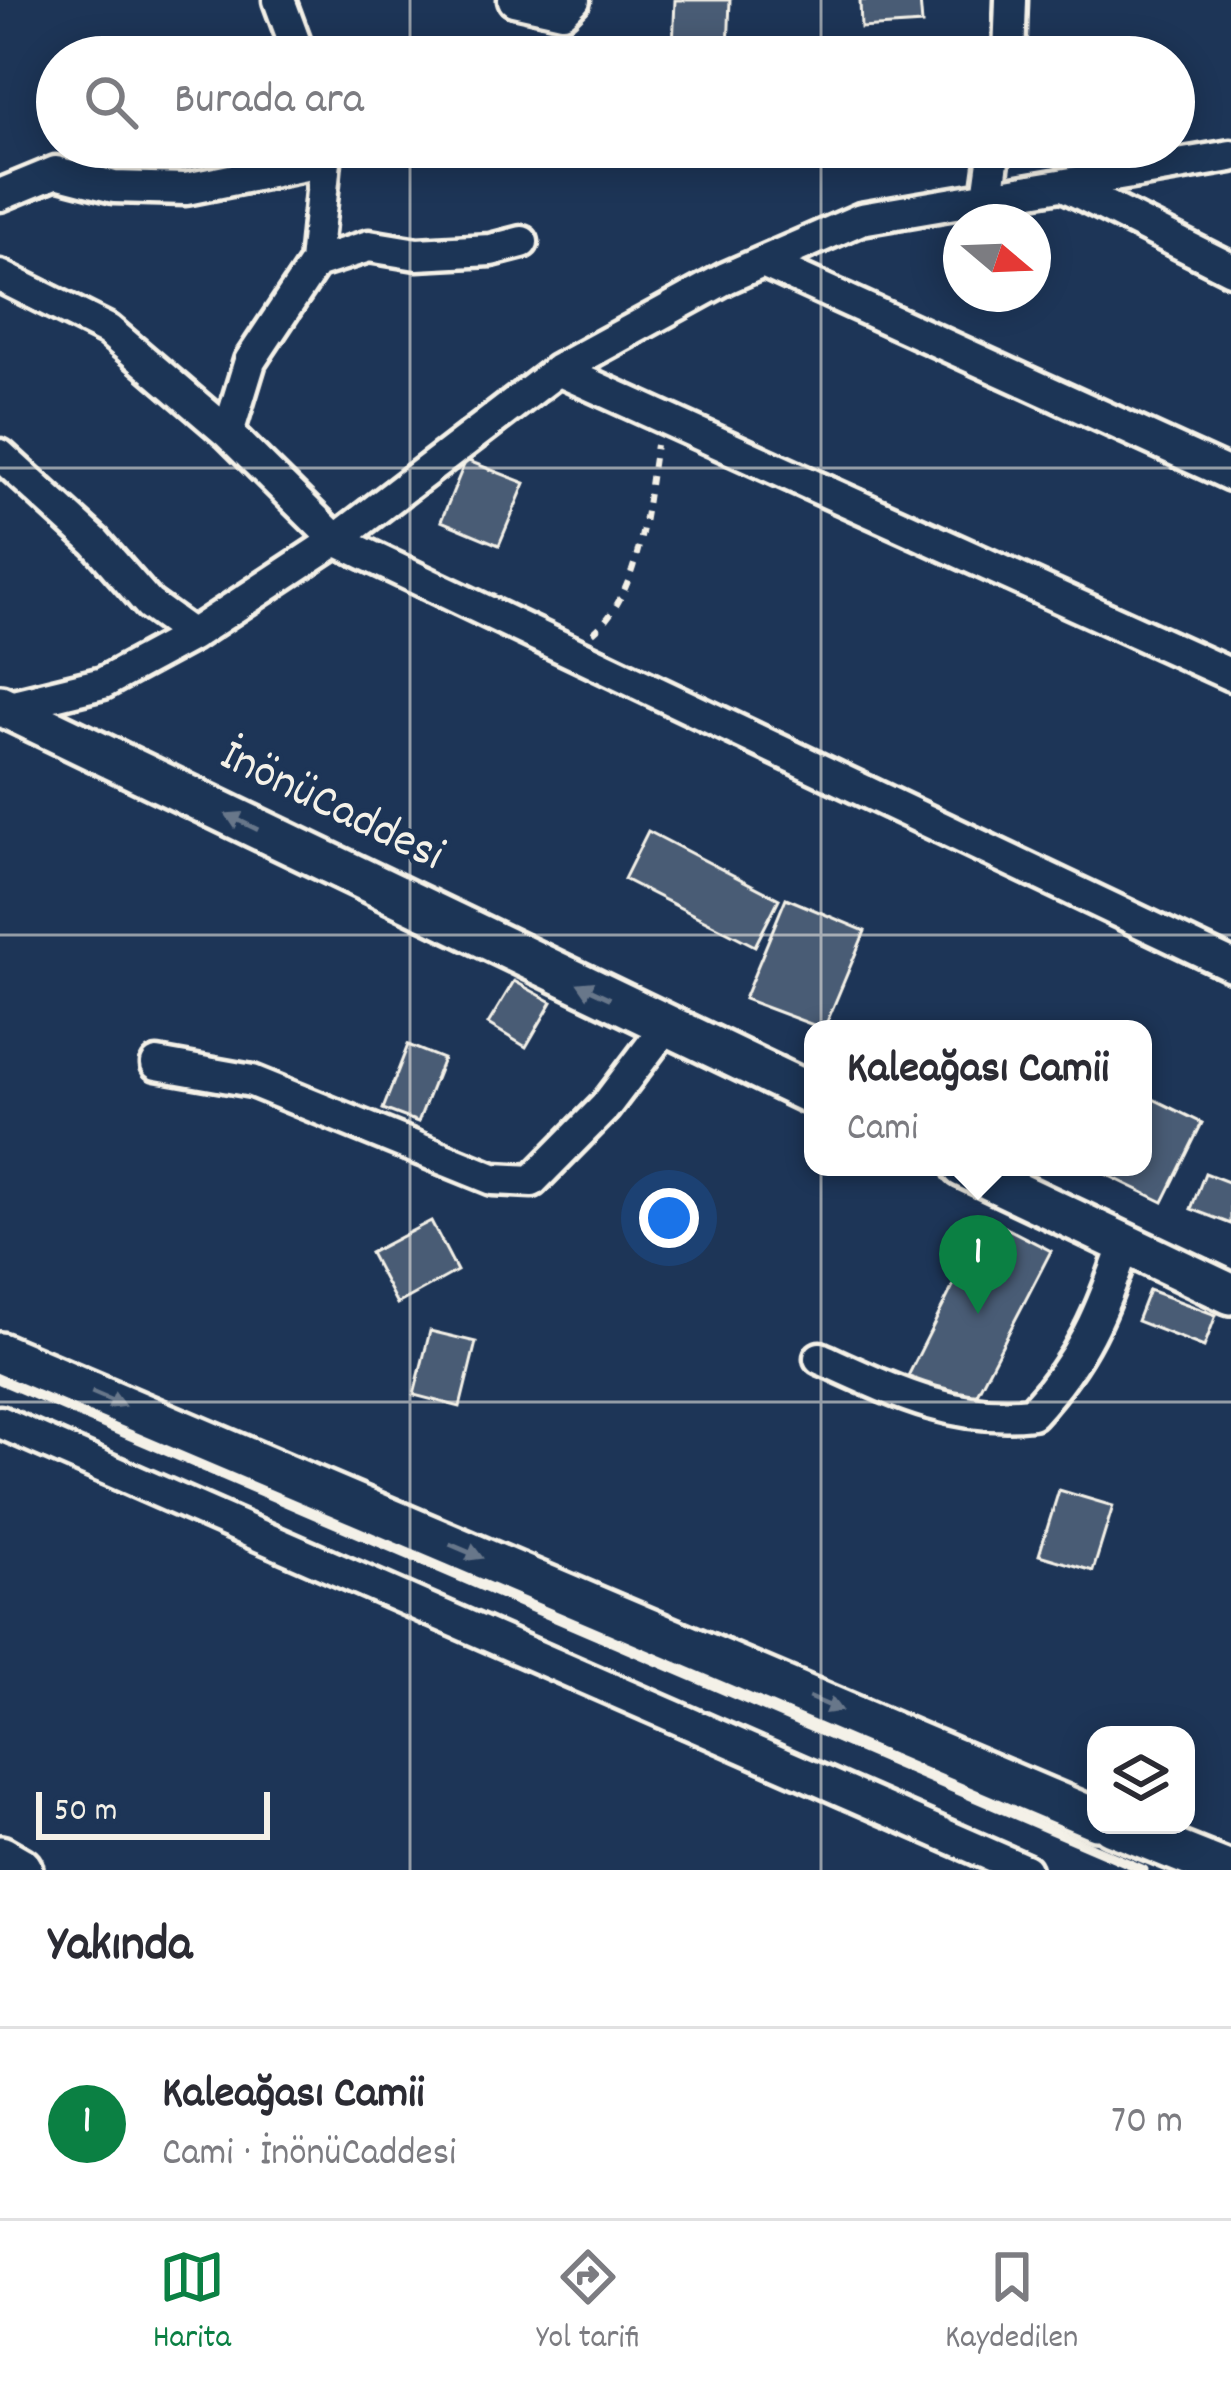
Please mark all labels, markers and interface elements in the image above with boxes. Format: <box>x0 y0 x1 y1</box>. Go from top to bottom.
search box <box>36 36 1195 168</box>
icon: search <box>78 69 144 135</box>
text: Burada ara <box>174 70 364 134</box>
north arrow <box>943 204 1051 312</box>
street label: İnönüCaddesi <box>207 724 455 892</box>
one-way arrow <box>224 812 259 832</box>
one-way arrow <box>576 981 611 1001</box>
popup <box>804 1020 1152 1176</box>
text: Kaleağası Camii <box>847 1039 1109 1103</box>
text: Cami <box>847 1103 918 1158</box>
your location <box>639 1188 699 1248</box>
pin: 1 <box>939 1215 1017 1314</box>
one-way arrow <box>90 1389 125 1409</box>
one-way arrow <box>449 1542 484 1562</box>
one-way arrow <box>808 1695 843 1715</box>
map controls <box>1087 1726 1195 1834</box>
button: layers <box>1087 1726 1195 1834</box>
scale bar <box>36 1786 270 1839</box>
text: 50 m <box>54 1789 118 1836</box>
text: Yakında <box>48 1912 192 1984</box>
text: Kaleağası Camii <box>162 2064 425 2128</box>
text: 1 <box>83 2096 91 2151</box>
text: 70 m <box>1111 2096 1183 2151</box>
text: Cami · İnönüCaddesi <box>162 2128 456 2183</box>
tab: Harita <box>153 2244 231 2363</box>
tab: Yol tarifi <box>536 2244 640 2363</box>
tab: Kaydedilen <box>945 2244 1078 2363</box>

